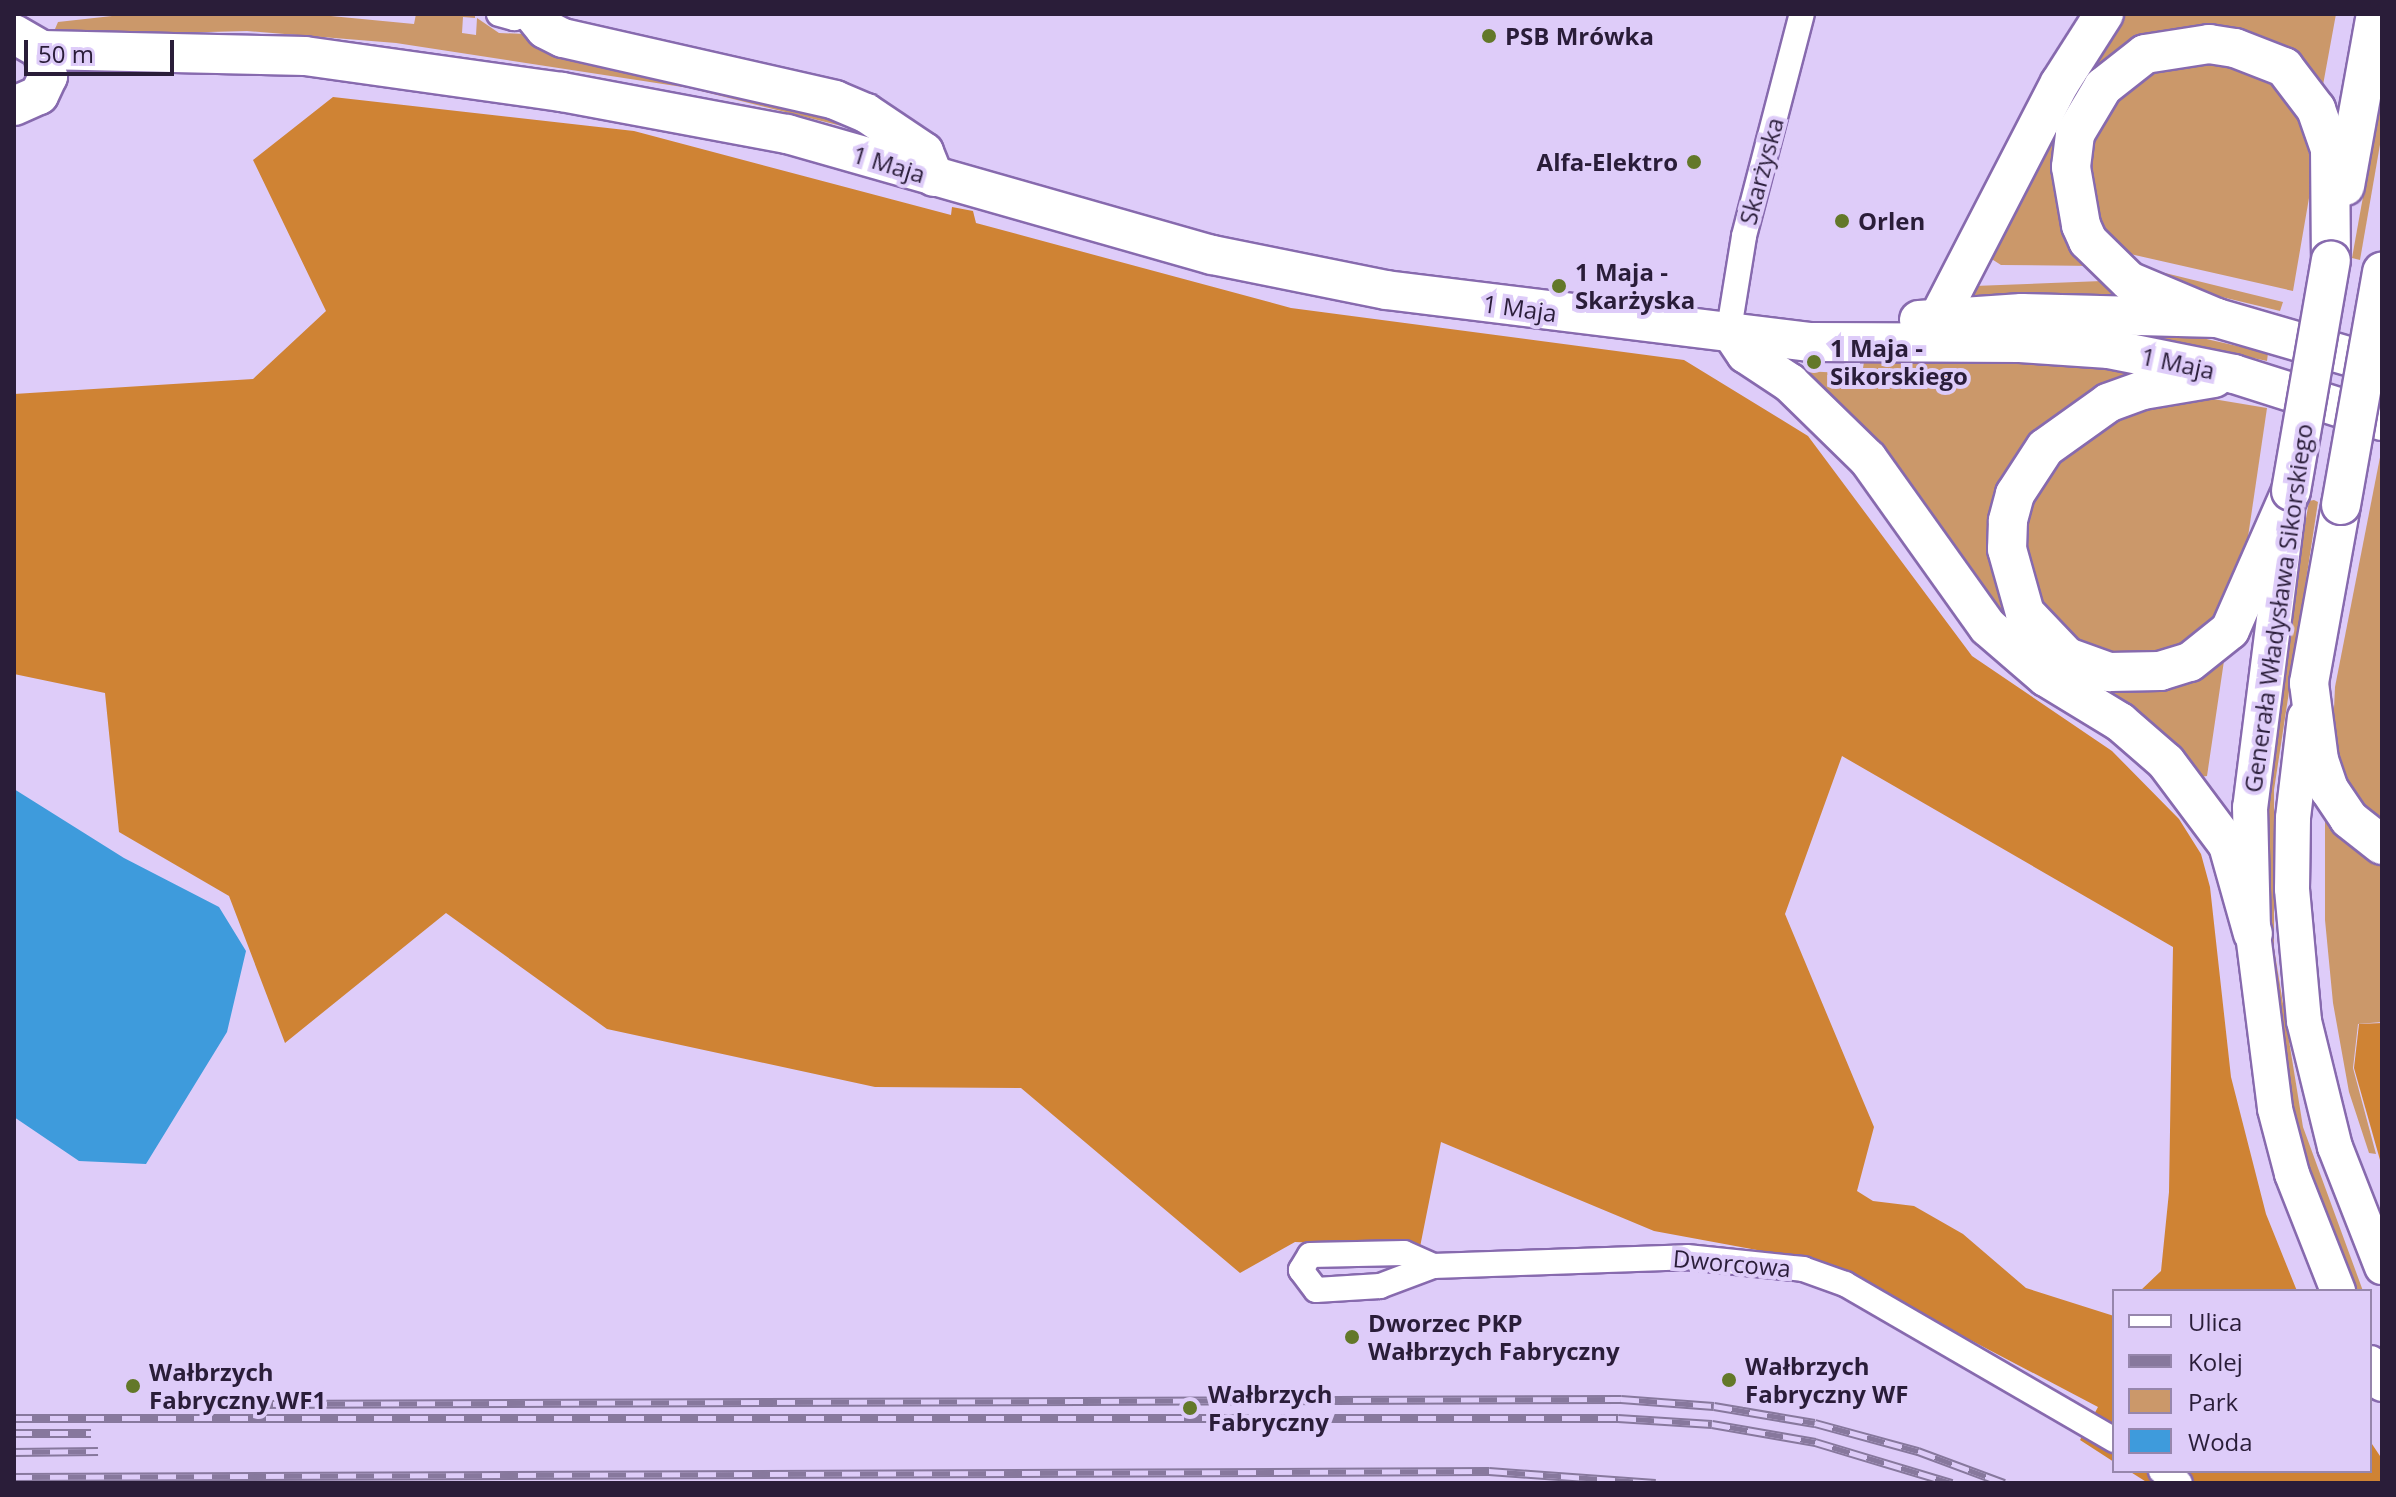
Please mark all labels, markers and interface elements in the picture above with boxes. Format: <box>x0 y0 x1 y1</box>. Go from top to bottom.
place label: PSB Mrówka <box>1505 22 1654 50</box>
scale bar <box>28 24 178 74</box>
marker: PSB Mrówka <box>1480 27 1498 45</box>
text: 50 m <box>38 37 94 70</box>
street label: Skarżyska <box>1733 114 1789 228</box>
street label: 1 Maja <box>849 139 929 189</box>
place label: Alfa-Elektro <box>1537 148 1678 176</box>
marker: Alfa-Elektro <box>1685 153 1703 171</box>
place label: Orlen <box>1858 207 1925 235</box>
marker: Orlen <box>1833 212 1851 230</box>
place label: 1 Maja - Skarżyska <box>1575 258 1695 314</box>
marker: 1 Maja - Skarżyska <box>1550 277 1568 295</box>
street label: 1 Maja <box>1481 289 1559 327</box>
place label: 1 Maja - Sikorskiego <box>1830 334 1968 390</box>
street label: 1 Maja <box>2139 341 2217 385</box>
marker: 1 Maja - Sikorskiego <box>1805 353 1823 371</box>
street label: Generała Władysława Sikorskiego <box>2238 422 2318 794</box>
street label: Dworcowa <box>1672 1244 1792 1282</box>
legend <box>2112 1289 2372 1473</box>
text: Ulica <box>2188 1305 2242 1338</box>
place label: Dworzec PKP Wałbrzych Fabryczny <box>1368 1309 1620 1365</box>
marker: Dworzec PKP Wałbrzych Fabryczny <box>1343 1328 1361 1346</box>
text: Kolej <box>2188 1345 2243 1378</box>
place label: Wałbrzych Fabryczny WF <box>1745 1352 1908 1408</box>
place label: Wałbrzych Fabryczny WF1 <box>149 1358 326 1414</box>
marker: Wałbrzych Fabryczny WF <box>1720 1371 1738 1389</box>
marker: Wałbrzych Fabryczny WF1 <box>124 1377 142 1395</box>
place label: Wałbrzych Fabryczny <box>1208 1380 1333 1436</box>
text: Park <box>2188 1385 2238 1418</box>
marker: Wałbrzych Fabryczny <box>1179 1397 1201 1419</box>
text: Woda <box>2188 1425 2253 1458</box>

